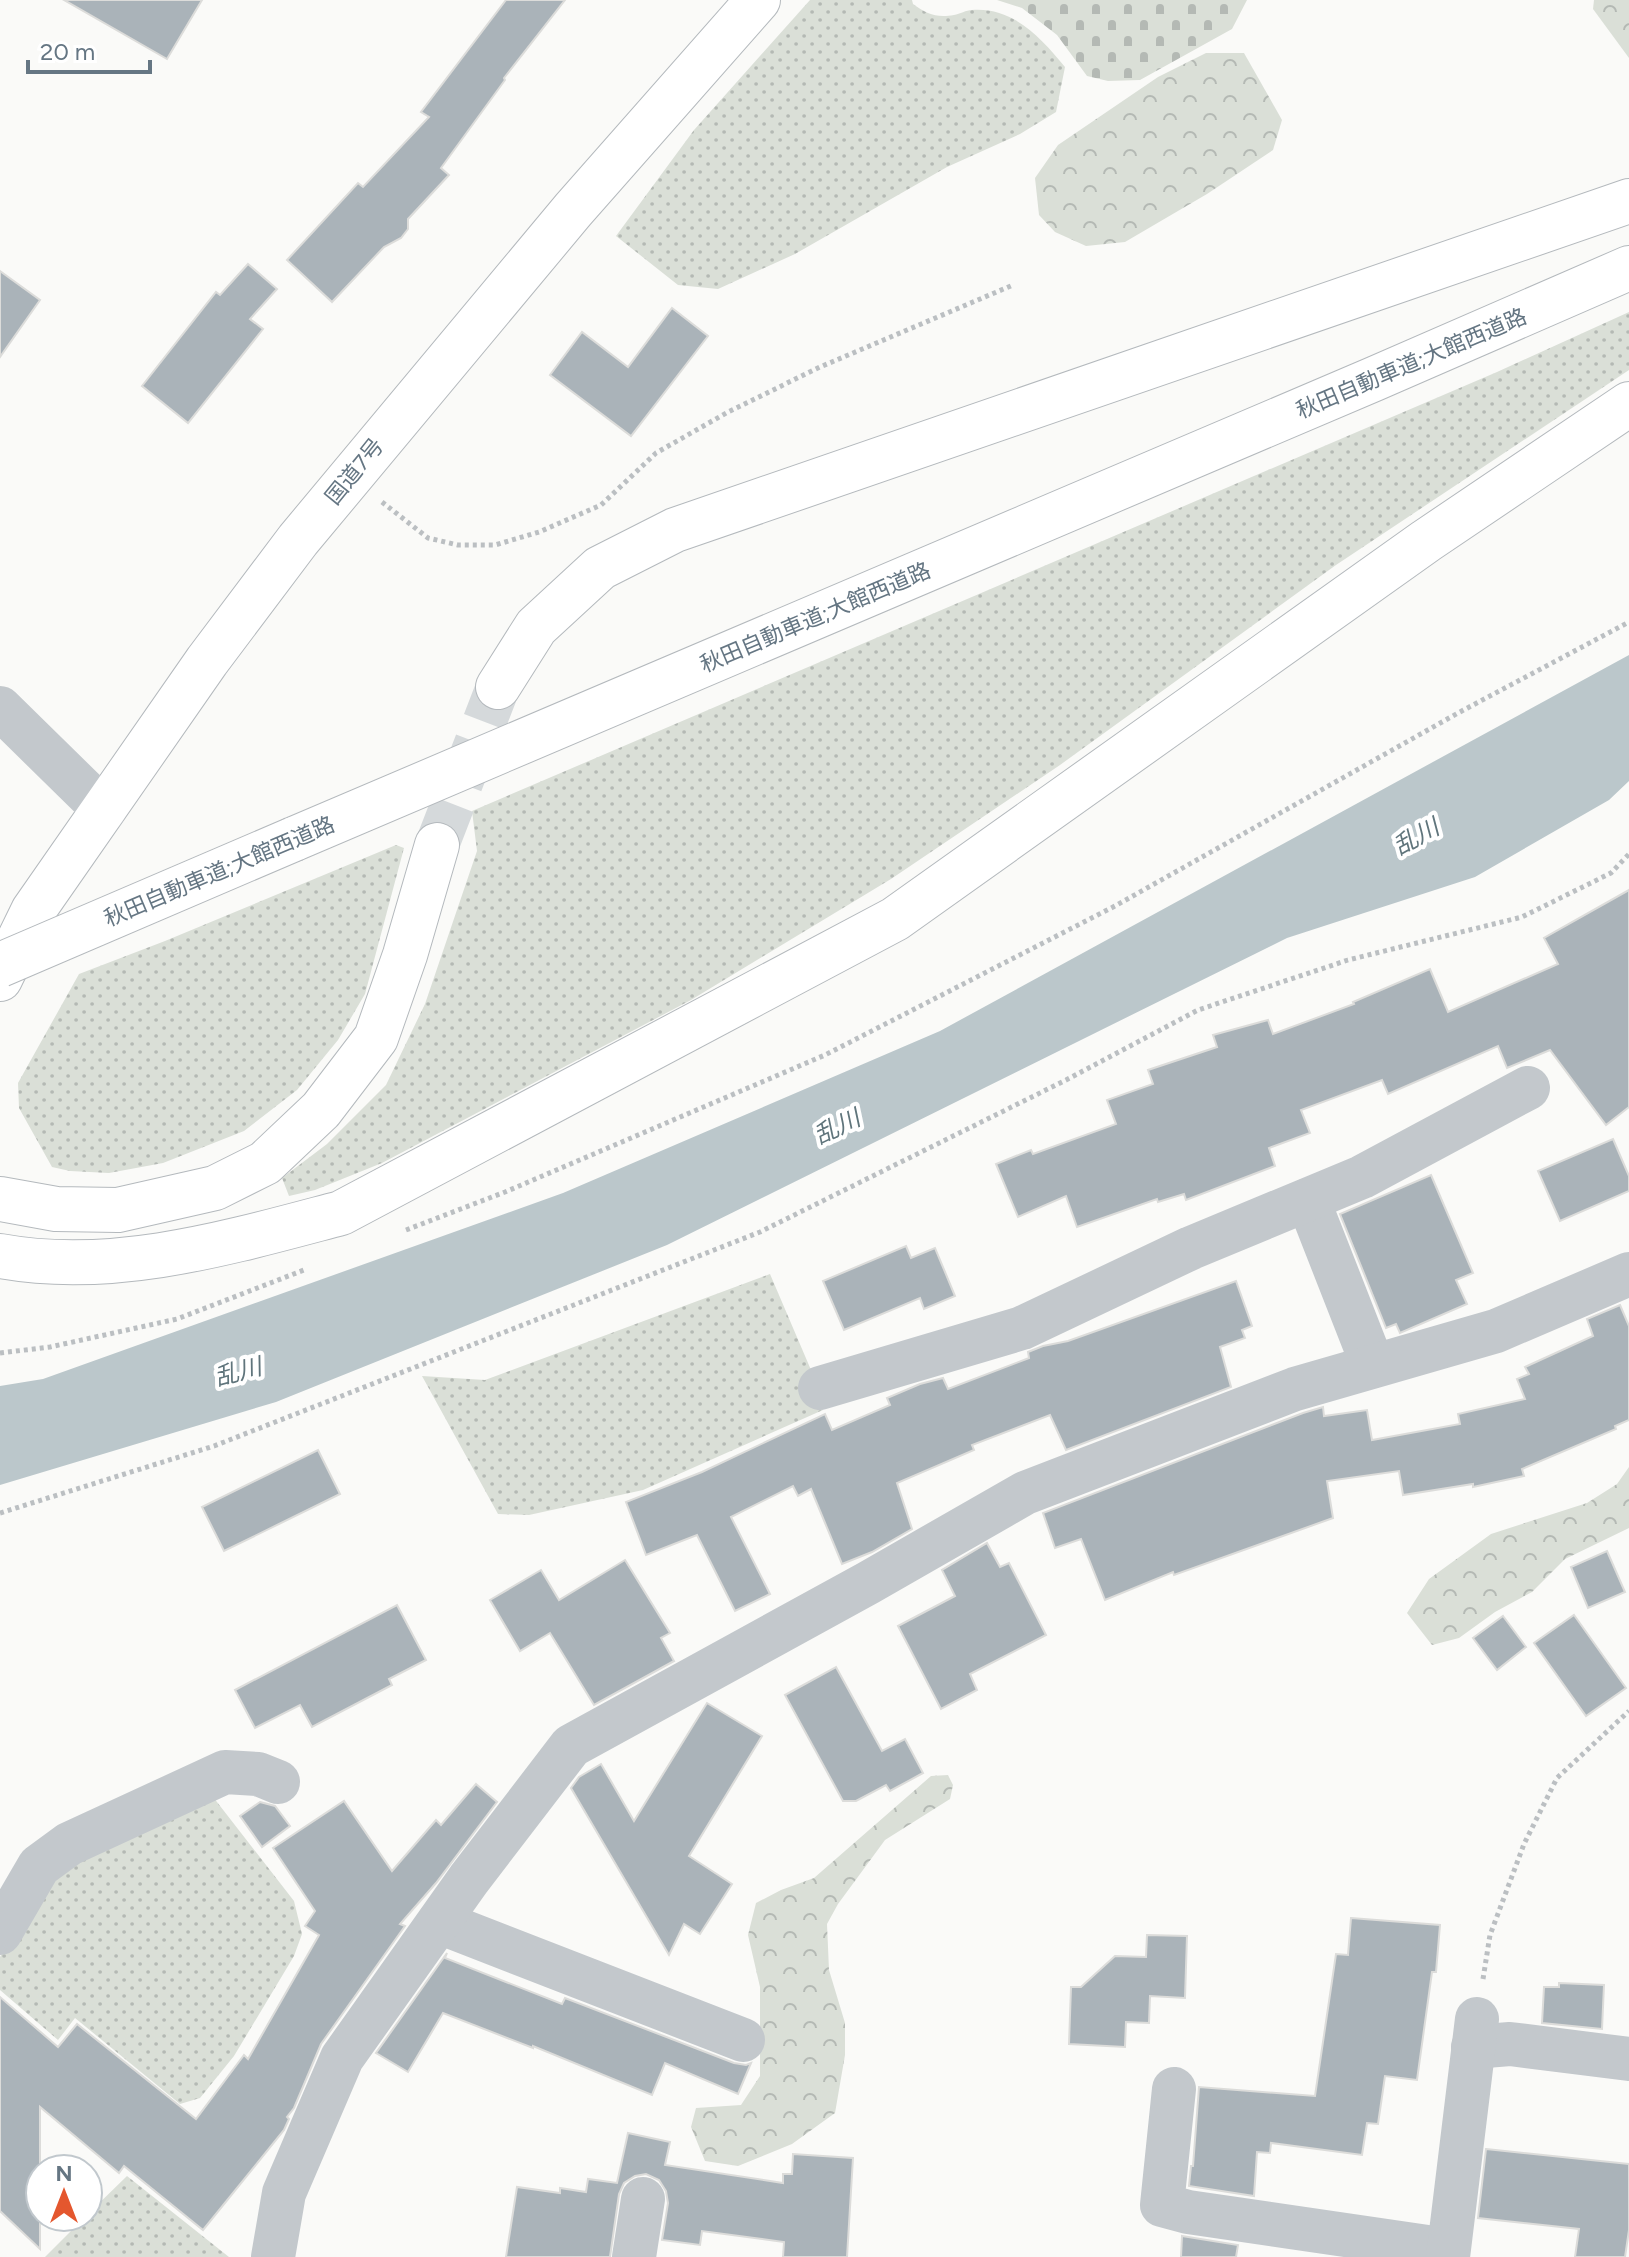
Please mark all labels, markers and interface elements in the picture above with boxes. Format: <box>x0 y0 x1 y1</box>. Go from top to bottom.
scale bar <box>28 24 150 74</box>
text: 20 m <box>40 37 95 66</box>
street label: 秋田自動車道;大館西道路 <box>1292 303 1530 424</box>
street label: 国道7号 <box>319 433 389 510</box>
street label: 秋田自動車道;大館西道路 <box>696 557 934 678</box>
street label: 秋田自動車道;大館西道路 <box>100 811 338 932</box>
water label: 乱川 <box>1388 811 1446 861</box>
water label: 乱川 <box>809 1102 867 1150</box>
water label: 乱川 <box>211 1351 268 1392</box>
north arrow <box>24 2153 104 2233</box>
text: N <box>55 2160 73 2187</box>

